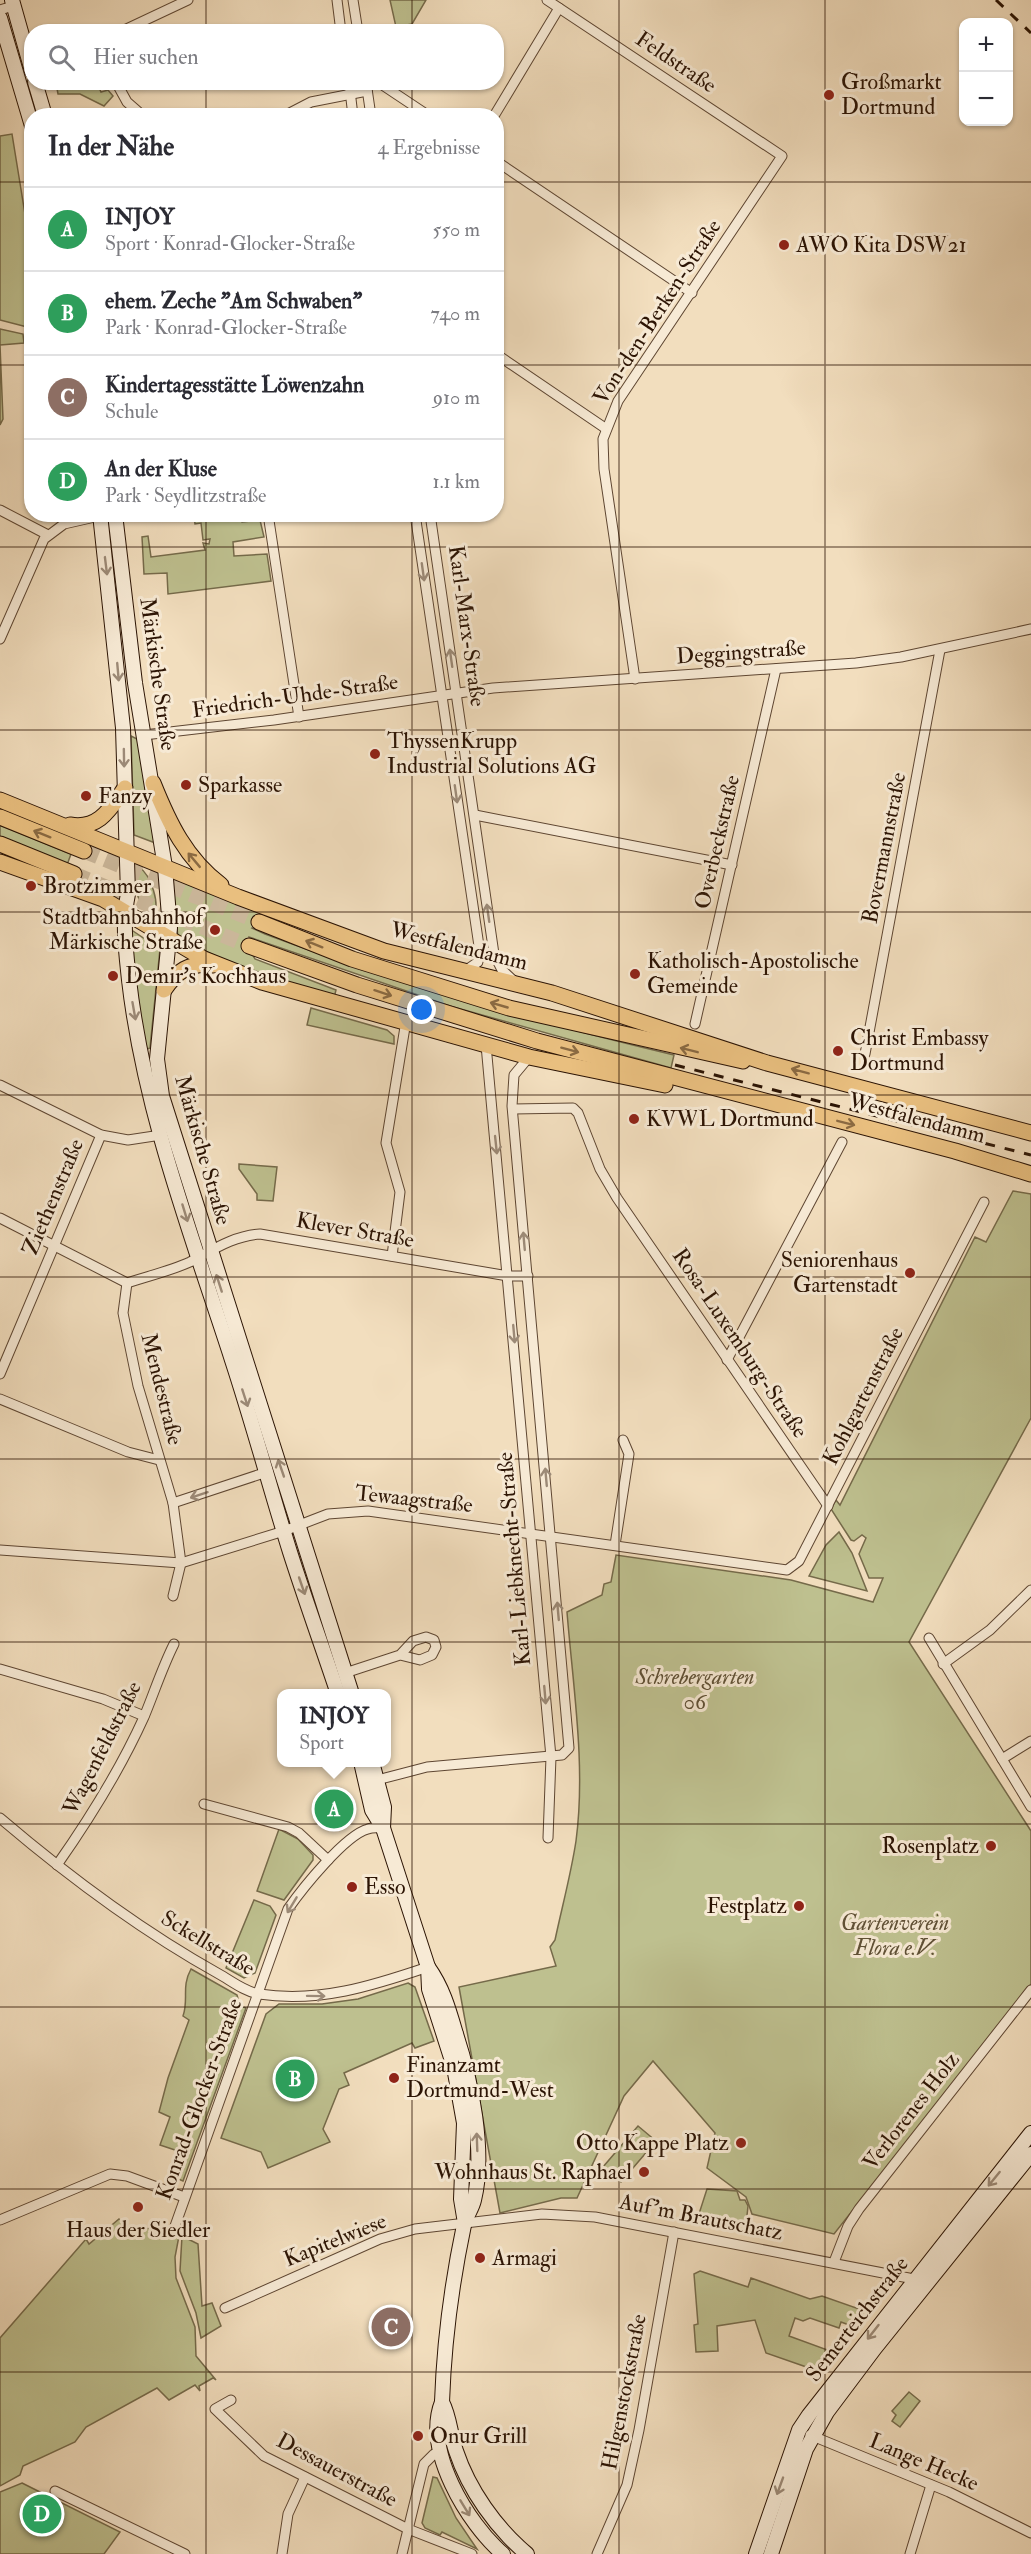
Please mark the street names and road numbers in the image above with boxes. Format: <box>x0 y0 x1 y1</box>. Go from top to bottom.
street label: Feldstraße <box>630 25 722 99</box>
street label: Von-den-Berken-Straße <box>587 214 727 410</box>
street label: Karl-Marx-Straße <box>442 544 492 708</box>
street label: Märkische Straße <box>133 596 183 752</box>
street label: Deggingstraße <box>675 634 807 670</box>
street label: Friedrich-Uhde-Straße <box>190 668 400 724</box>
street label: Bovermannstraße <box>856 770 912 926</box>
street label: Overbeckstraße <box>688 772 746 912</box>
street label: Westfalendamm <box>386 915 531 977</box>
street label: Märkische Straße <box>168 1072 238 1228</box>
street label: Westfalendamm <box>845 1086 988 1150</box>
street label: Ziethenstraße <box>16 1135 90 1259</box>
street label: Klever Straße <box>294 1206 416 1254</box>
street label: Rosa-Luxemburg-Straße <box>666 1243 814 1443</box>
street label: Kohlgartenstraße <box>816 1322 910 1470</box>
street label: Mendestraße <box>135 1330 189 1448</box>
street label: Karl-Liebknecht-Straße <box>491 1451 537 1667</box>
street label: Tewaagstraße <box>354 1479 474 1519</box>
street label: Wagenfeldstraße <box>56 1676 148 1820</box>
street label: Sckellstraße <box>156 1904 260 1982</box>
street label: Konrad-Glocker-Straße <box>150 1994 248 2204</box>
street label: Verlorenes Holz <box>856 2046 966 2175</box>
street label: Auf'm Brautschatz <box>616 2187 785 2247</box>
street label: Kapitelwiese <box>280 2207 391 2274</box>
street label: Semerteichstraße <box>799 2251 915 2387</box>
street label: Hilgenstockstraße <box>595 2312 653 2472</box>
street label: Dessauerstraße <box>272 2426 402 2514</box>
street label: Lange Hecke <box>865 2426 983 2498</box>

